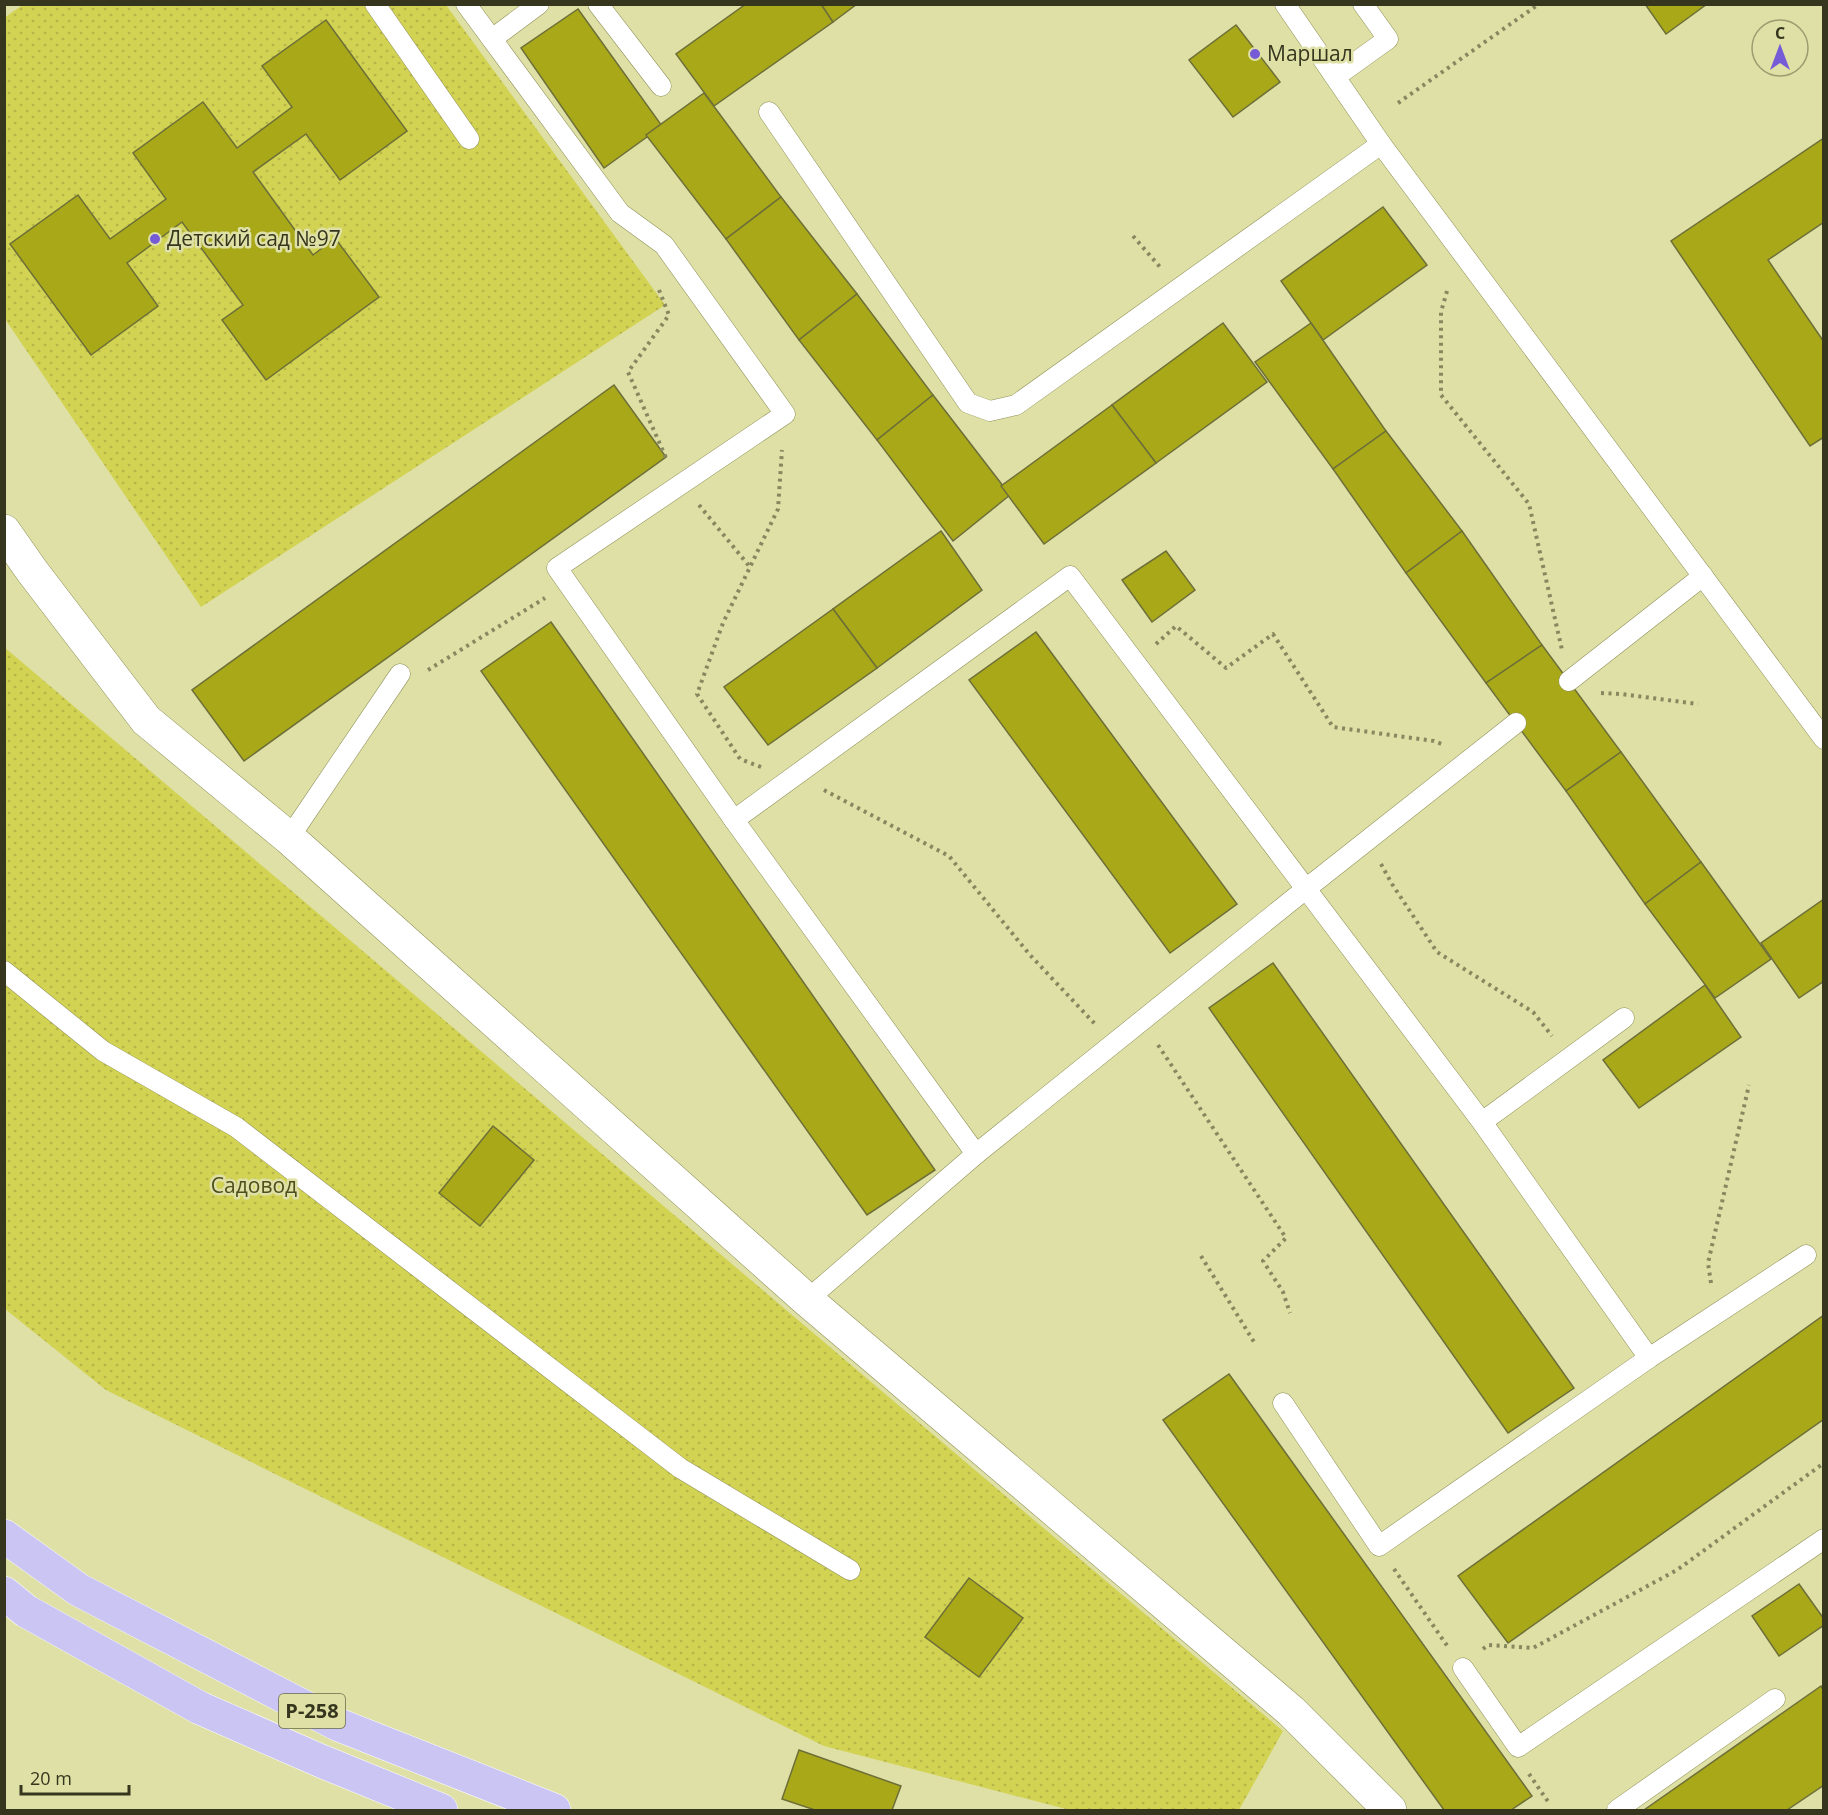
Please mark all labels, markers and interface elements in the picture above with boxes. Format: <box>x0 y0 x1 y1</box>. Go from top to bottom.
north arrow <box>1750 18 1810 78</box>
text: С <box>1775 22 1785 44</box>
place label: Маршал <box>1267 39 1353 67</box>
marker: Маршал <box>1248 47 1262 61</box>
place label: Детский сад №97 <box>167 224 341 252</box>
marker: Детский сад №97 <box>148 232 162 246</box>
park label: Садовод <box>211 1171 297 1199</box>
road number: Р-258 <box>279 1694 345 1728</box>
scale bar <box>21 1758 129 1796</box>
text: 20 m <box>30 1766 72 1790</box>

